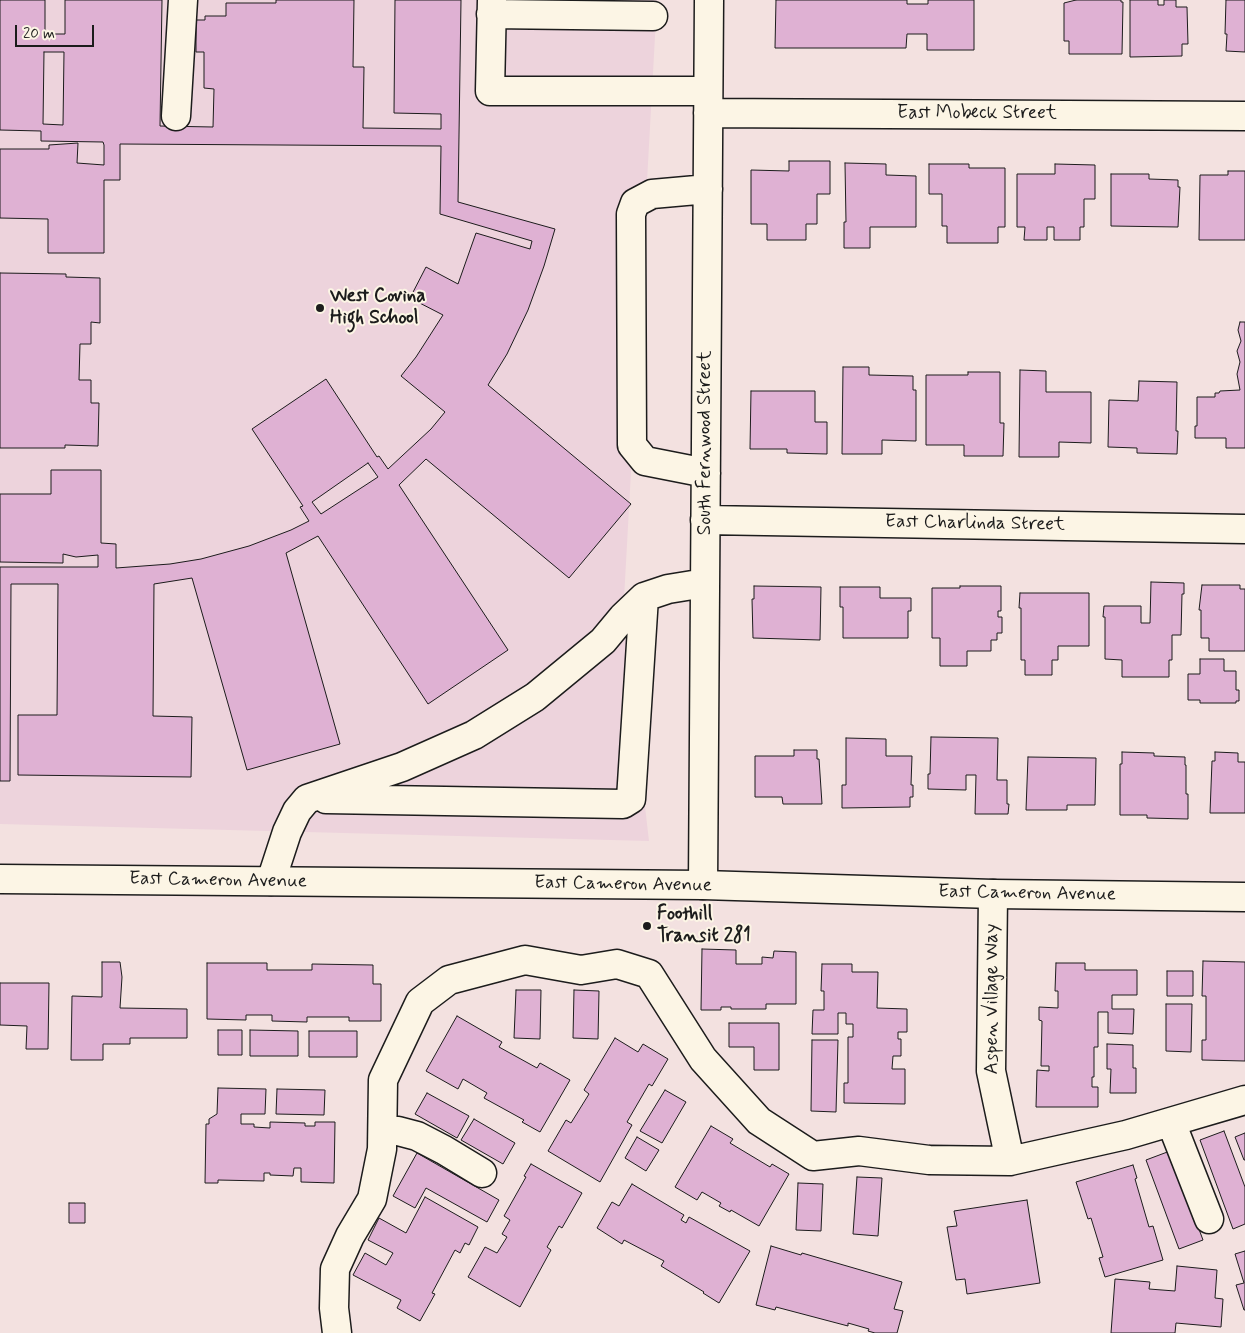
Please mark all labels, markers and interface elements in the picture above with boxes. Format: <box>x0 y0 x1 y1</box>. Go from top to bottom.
scale bar <box>18 15 96 47</box>
text: 20 m <box>23 24 55 44</box>
street label: East Mobeck Street <box>897 103 1057 125</box>
place label: West Covina High School <box>330 286 426 330</box>
marker: West Covina High School <box>314 302 326 314</box>
street label: South Fernwood Street <box>695 351 717 535</box>
street label: East Charlinda Street <box>885 511 1065 537</box>
street label: East Cameron Avenue <box>129 868 307 894</box>
street label: East Cameron Avenue <box>534 872 712 898</box>
street label: East Cameron Avenue <box>938 881 1116 907</box>
place label: Foothill Transit 281 <box>657 904 751 948</box>
marker: Foothill Transit 281 <box>641 920 653 932</box>
street label: Aspen Village Way <box>982 923 1004 1075</box>

